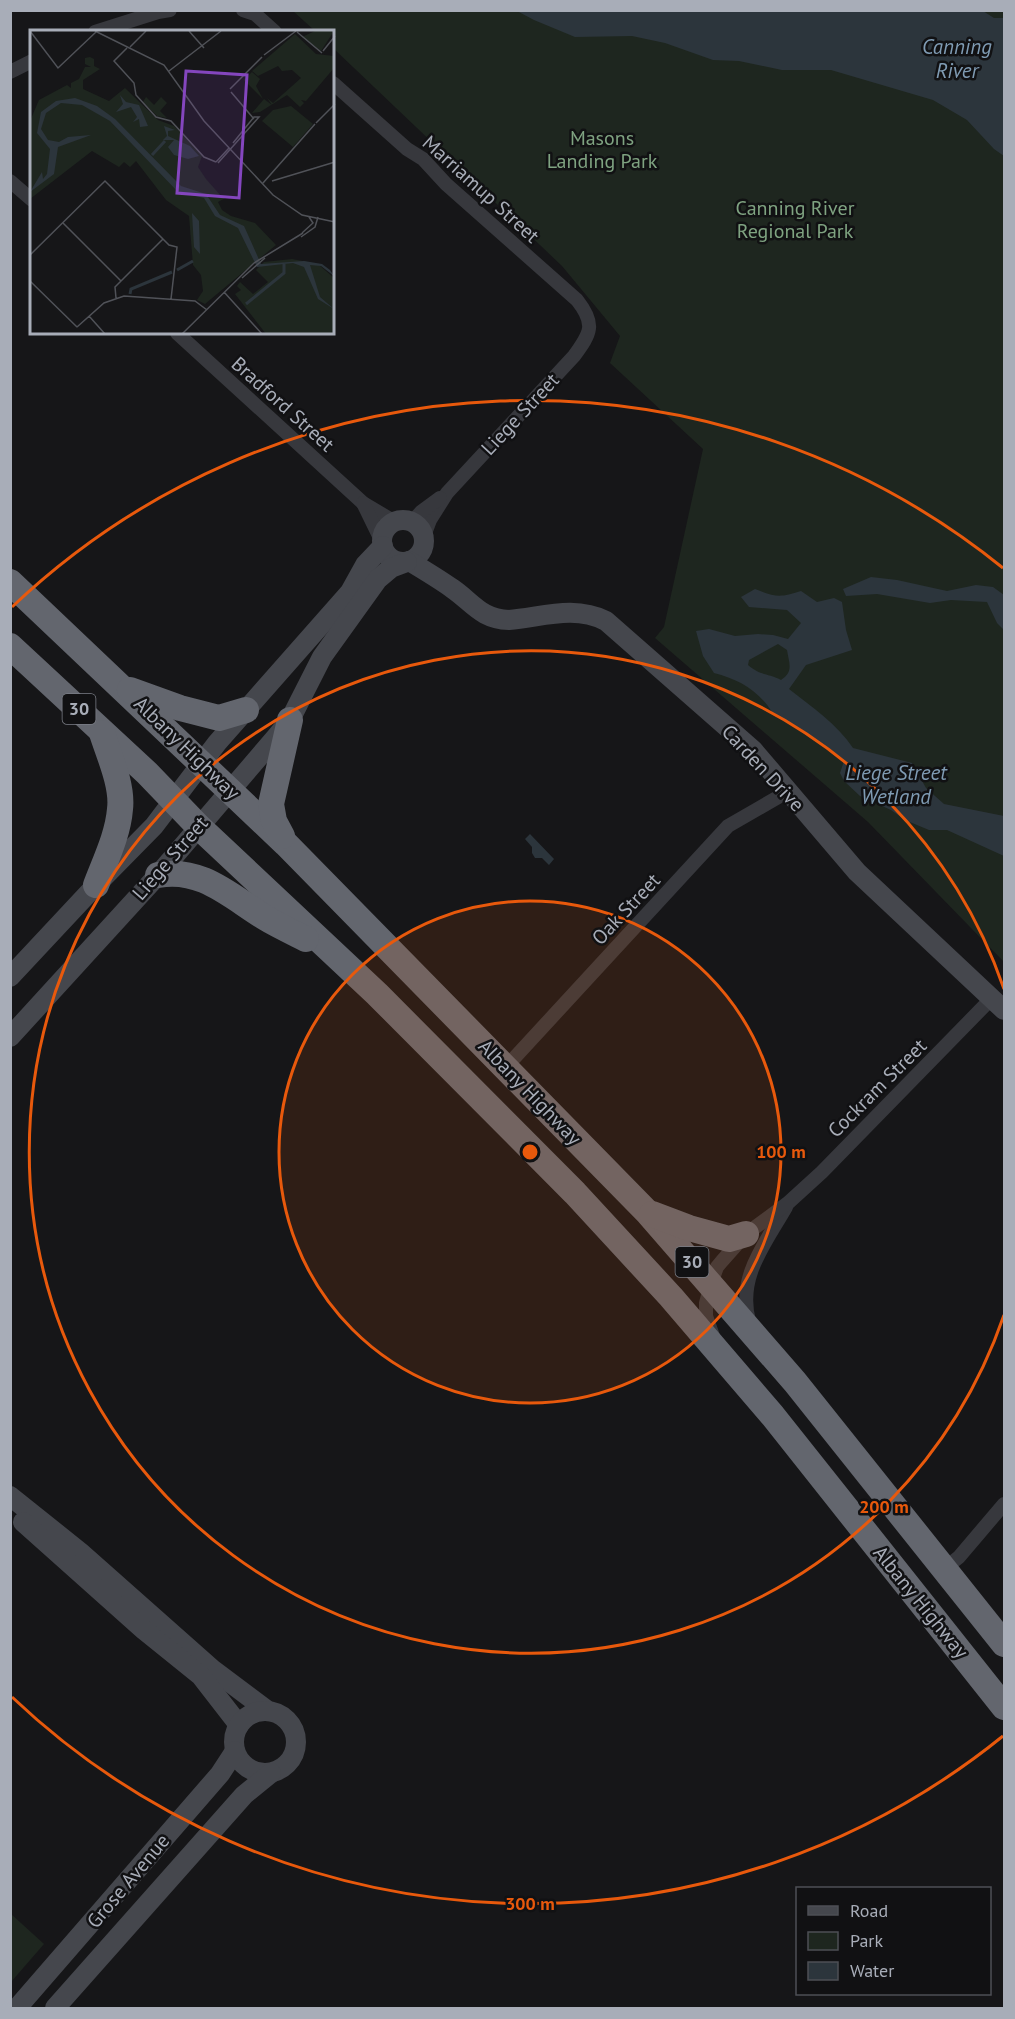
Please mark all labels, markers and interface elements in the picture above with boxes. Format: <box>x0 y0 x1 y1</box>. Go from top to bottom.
inset map <box>30 30 334 334</box>
water label: Canning River <box>922 33 992 84</box>
park label: Masons Landing Park <box>547 125 658 174</box>
street label: Marriamup Street <box>417 130 545 249</box>
park label: Canning River Regional Park <box>736 195 855 244</box>
street label: Bradford Street <box>226 351 340 457</box>
street label: Liege Street <box>475 367 565 461</box>
street label: Albany Highway <box>128 691 246 806</box>
road number: 30 <box>62 694 96 724</box>
street label: Carden Drive <box>716 719 810 817</box>
water label: Liege Street Wetland <box>845 759 948 810</box>
street label: Liege Street <box>126 810 214 905</box>
street label: Oak Street <box>586 867 666 950</box>
street label: Albany Highway <box>473 1033 588 1151</box>
street label: Cockram Street <box>822 1033 932 1143</box>
text: 100 m <box>756 1140 806 1163</box>
centre of rings <box>520 1142 540 1162</box>
road number: 30 <box>676 1247 708 1277</box>
text: 200 m <box>859 1495 909 1518</box>
street label: Albany Highway <box>868 1540 975 1664</box>
street label: Grose Avenue <box>81 1828 175 1934</box>
legend <box>796 1887 991 1995</box>
text: 300 m <box>505 1892 555 1915</box>
text: Road <box>850 1899 888 1922</box>
text: Park <box>850 1929 883 1952</box>
text: Water <box>850 1959 894 1982</box>

